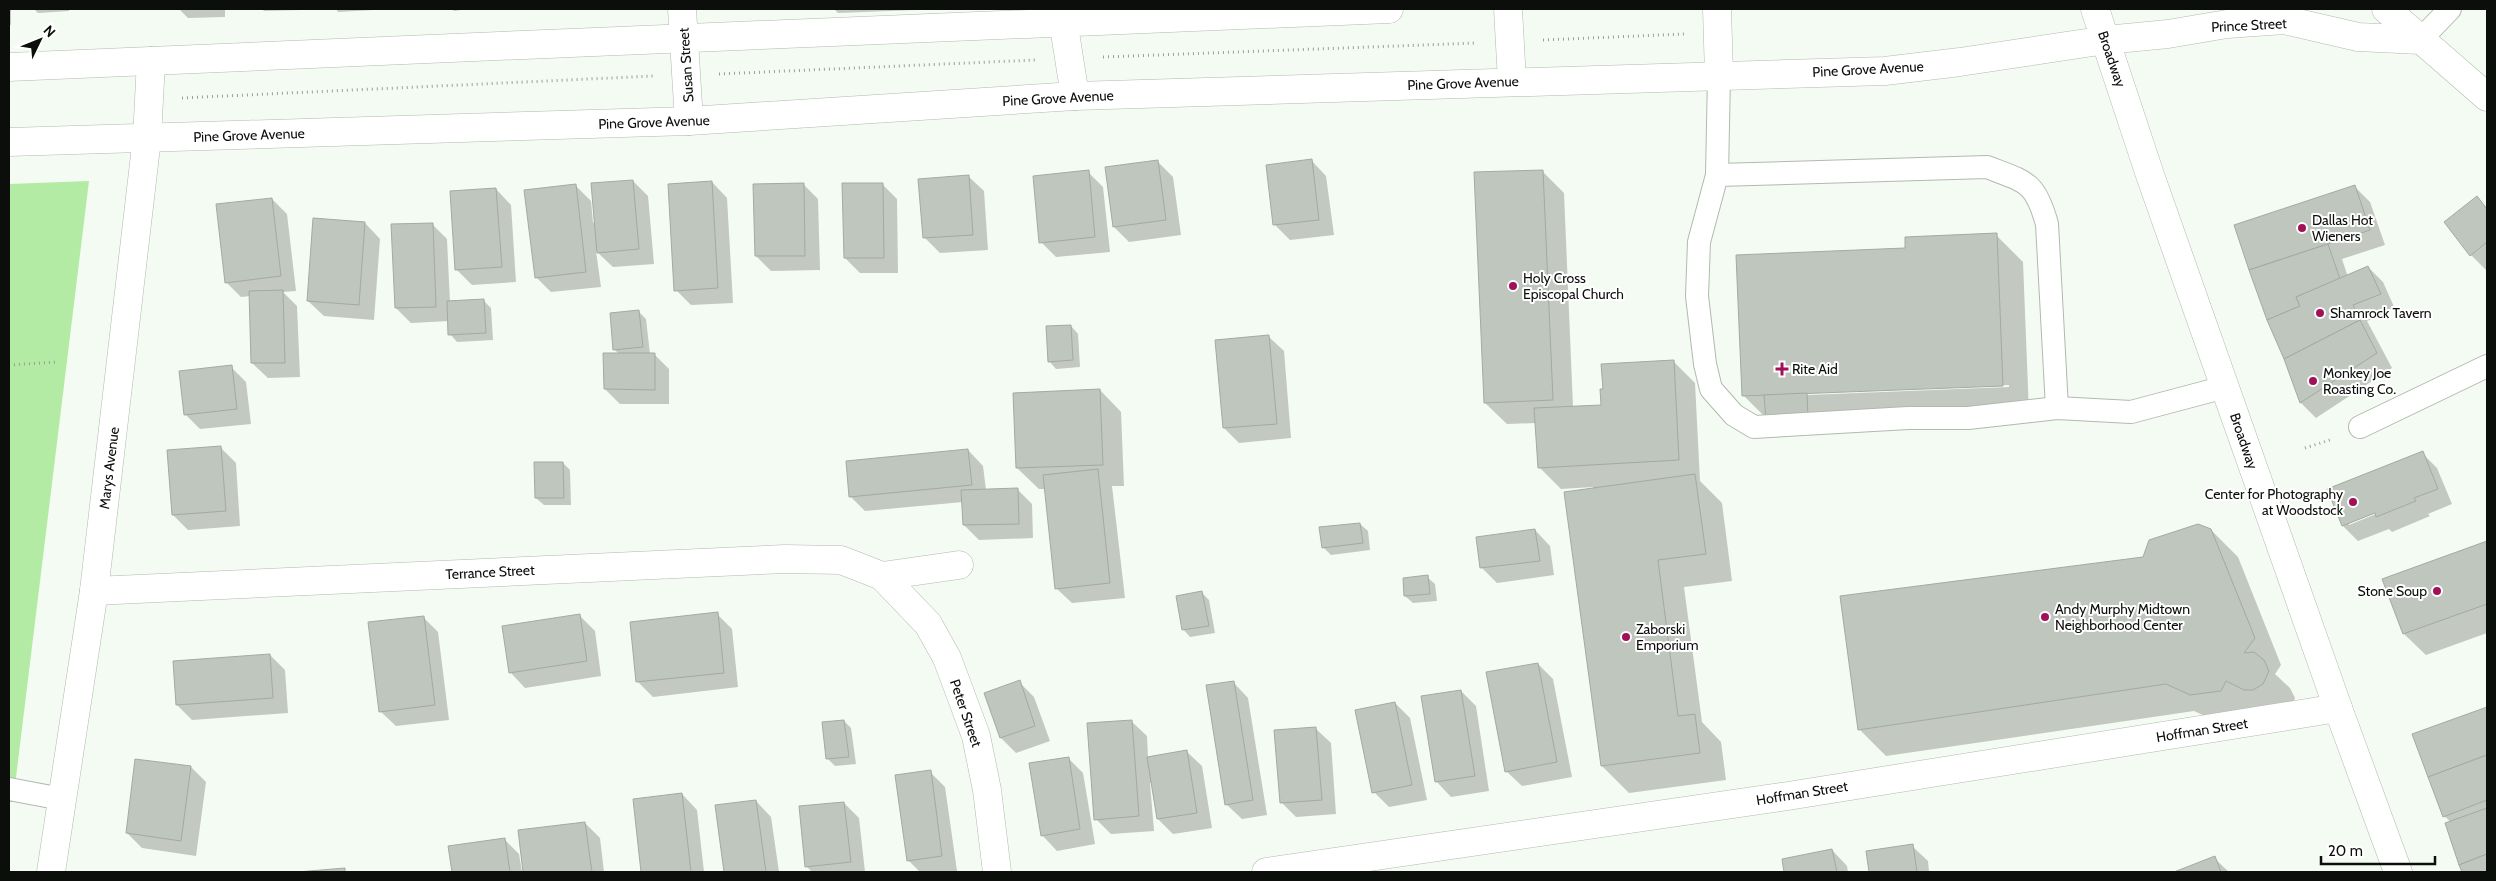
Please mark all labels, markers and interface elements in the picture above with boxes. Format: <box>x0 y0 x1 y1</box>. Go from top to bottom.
street label: Prince Street <box>2211 14 2288 36</box>
north arrow <box>15 15 65 65</box>
text: N <box>40 21 59 41</box>
street label: Susan Street <box>674 27 698 103</box>
street label: Broadway <box>2094 29 2130 89</box>
street label: Pine Grove Avenue <box>1812 57 1924 81</box>
street label: Pine Grove Avenue <box>1407 72 1519 94</box>
street label: Pine Grove Avenue <box>1002 86 1114 110</box>
street label: Pine Grove Avenue <box>598 111 710 133</box>
street label: Pine Grove Avenue <box>193 124 305 146</box>
place label: Dallas Hot Wieners <box>2312 211 2373 245</box>
marker: Dallas Hot Wieners <box>2296 222 2308 234</box>
place label: Holy Cross Episcopal Church <box>1523 269 1624 303</box>
marker: Holy Cross Episcopal Church <box>1507 280 1519 292</box>
place label: Shamrock Tavern <box>2330 304 2432 322</box>
marker: Shamrock Tavern <box>2314 307 2326 319</box>
place label: Rite Aid <box>1792 360 1838 378</box>
marker: Rite Aid <box>1776 363 1788 375</box>
place label: Monkey Joe Roasting Co. <box>2323 364 2396 398</box>
marker: Monkey Joe Roasting Co. <box>2307 375 2319 387</box>
street label: Broadway <box>2226 411 2262 471</box>
street label: Marys Avenue <box>95 426 123 510</box>
place label: Center for Photography at Woodstock <box>2205 485 2344 519</box>
marker: Center for Photography at Woodstock <box>2347 496 2359 508</box>
street label: Terrance Street <box>445 561 535 583</box>
place label: Stone Soup <box>2358 582 2427 600</box>
marker: Stone Soup <box>2431 585 2443 597</box>
place label: Andy Murphy Midtown Neighborhood Center <box>2055 600 2190 634</box>
marker: Andy Murphy Midtown Neighborhood Center <box>2039 611 2051 623</box>
place label: Zaborski Emporium <box>1636 620 1698 654</box>
marker: Zaborski Emporium <box>1620 631 1632 643</box>
street label: Peter Street <box>946 677 986 749</box>
street label: Hoffman Street <box>2155 714 2249 746</box>
street label: Hoffman Street <box>1755 777 1849 809</box>
scale bar <box>2321 834 2435 866</box>
text: 20 m <box>2328 842 2363 860</box>

